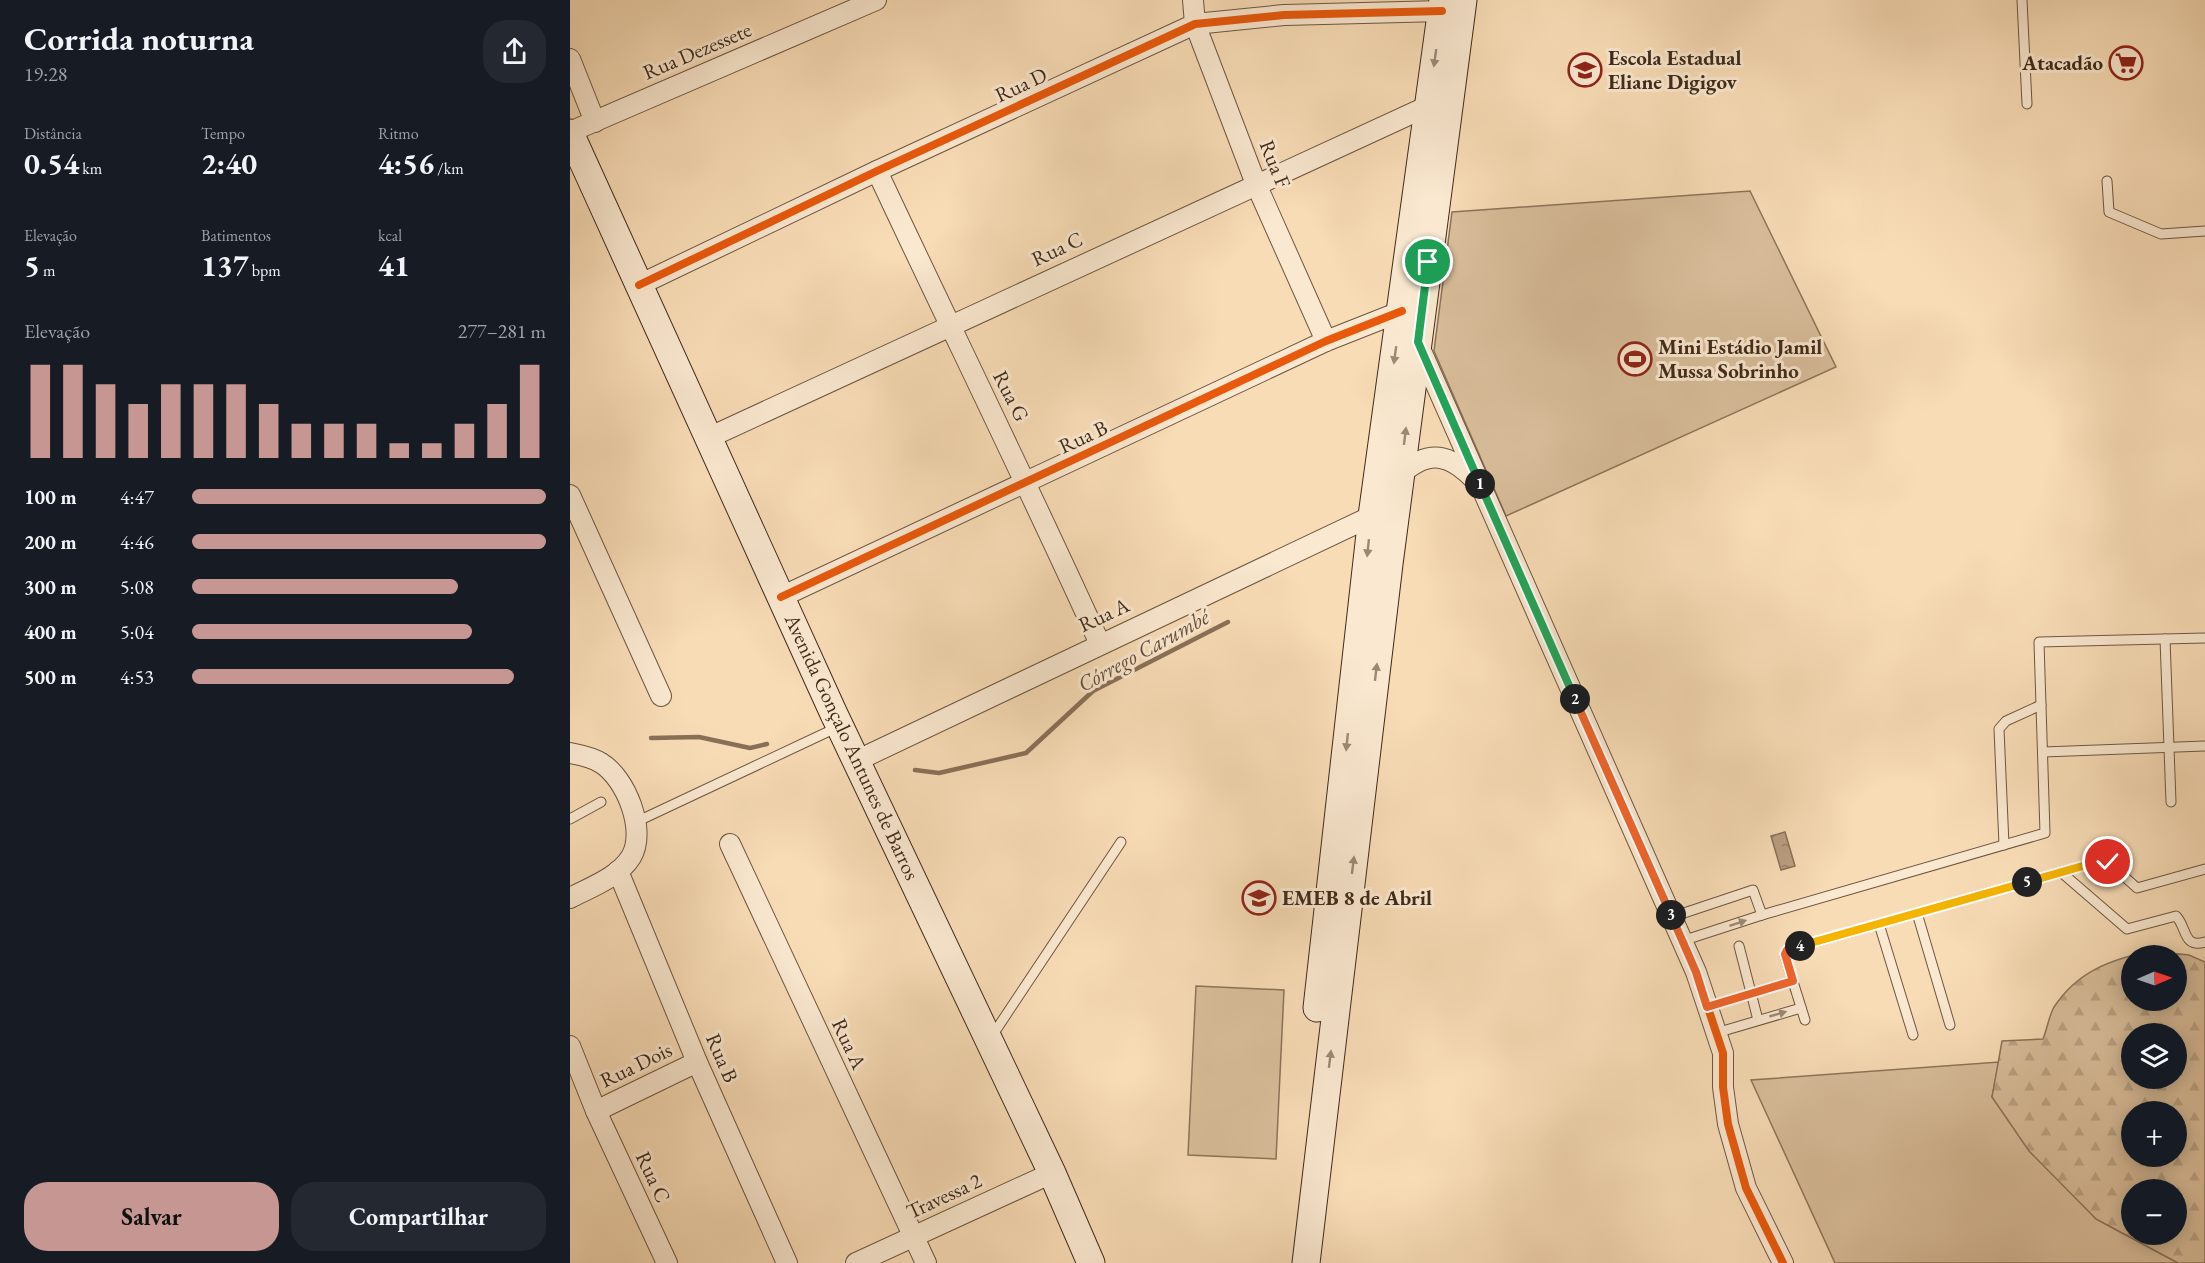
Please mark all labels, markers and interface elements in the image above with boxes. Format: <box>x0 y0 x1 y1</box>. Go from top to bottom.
street label: Rua Dezessete <box>638 16 755 85</box>
text: Corrida noturna <box>24 17 254 60</box>
button: share <box>483 20 546 83</box>
place label: Escola Estadual Eliane Digigov <box>1608 44 1742 95</box>
supermarket icon: Atacadão <box>2108 45 2144 81</box>
one-way arrow <box>1430 49 1439 68</box>
place label: Atacadão <box>2021 49 2103 76</box>
school or university icon: Escola Estadual Eliane Digigov <box>1567 52 1603 88</box>
text: 19:28 <box>24 61 67 87</box>
street label: Rua D <box>990 61 1051 108</box>
text: Distância <box>24 123 82 144</box>
text: Tempo <box>201 123 245 144</box>
text: Ritmo <box>378 123 419 144</box>
street label: Rua F <box>1254 136 1297 192</box>
text: 0.54 <box>24 144 79 183</box>
text: 2:40 <box>201 144 257 183</box>
text: 4:56 <box>378 144 434 183</box>
text: km <box>79 158 102 179</box>
text: /km <box>434 158 464 179</box>
text: Elevação <box>24 225 77 246</box>
text: Batimentos <box>201 225 271 246</box>
text: kcal <box>378 225 402 246</box>
street label: Rua C <box>1027 225 1087 272</box>
pin <box>1402 236 1453 287</box>
icon: arrive <box>1411 245 1444 278</box>
text: 5 <box>24 246 40 285</box>
text: 137 <box>201 246 249 285</box>
text: 41 <box>378 246 410 285</box>
text: m <box>40 260 56 281</box>
text: bpm <box>249 260 281 281</box>
text: Elevação <box>24 318 90 344</box>
text: 277–281 m <box>458 318 546 344</box>
place label: Mini Estádio Jamil Mussa Sobrinho <box>1658 333 1822 384</box>
sports icon: Mini Estádio Jamil Mussa Sobrinho <box>1617 341 1653 377</box>
one-way arrow <box>1391 346 1400 365</box>
street label: Rua G <box>987 366 1036 426</box>
street label: Rua B <box>1054 414 1112 460</box>
one-way arrow <box>1401 427 1410 446</box>
pin: 1 <box>1465 469 1495 499</box>
text: 1 <box>1476 473 1484 494</box>
text: 100 m <box>24 484 77 510</box>
text: 4:47 <box>120 484 154 510</box>
text: 200 m <box>24 529 77 555</box>
text: 4:46 <box>120 529 154 555</box>
one-way arrow <box>1363 539 1373 558</box>
text: 300 m <box>24 574 77 600</box>
text: 5:08 <box>120 574 154 600</box>
street label: Rua A <box>1074 591 1134 638</box>
water label: Córrego Carumbé <box>1072 601 1216 699</box>
street label: Avenida Gonçalo Antunes de Barros <box>778 608 926 884</box>
text: 400 m <box>24 619 77 645</box>
text: 5:04 <box>120 619 154 645</box>
one-way arrow <box>1371 662 1381 681</box>
text: 500 m <box>24 664 77 690</box>
text: 4:53 <box>120 664 154 690</box>
pin: 2 <box>1560 684 1590 714</box>
text: 2 <box>1571 688 1579 709</box>
one-way arrow <box>1342 733 1352 752</box>
pin <box>2082 836 2133 887</box>
icon: check <box>2091 845 2124 878</box>
one-way arrow <box>1348 856 1358 875</box>
pin: 5 <box>2012 867 2042 897</box>
text: 5 <box>2023 871 2031 892</box>
school or university icon: EMEB 8 de Abril <box>1241 880 1277 916</box>
place label: EMEB 8 de Abril <box>1282 884 1432 911</box>
pin: 3 <box>1656 900 1686 930</box>
text: 3 <box>1667 904 1675 925</box>
one-way arrow <box>1729 918 1747 927</box>
pin: 4 <box>1785 931 1815 961</box>
text: 4 <box>1796 935 1804 956</box>
north arrow <box>2121 945 2187 1011</box>
map controls <box>2121 945 2187 1245</box>
one-way arrow <box>1770 1009 1788 1018</box>
street label: Rua A <box>826 1014 873 1074</box>
button: layers <box>2121 1023 2187 1089</box>
street label: Rua B <box>700 1029 745 1087</box>
street label: Rua Dois <box>595 1035 676 1094</box>
one-way arrow <box>1325 1049 1335 1068</box>
button: + <box>2121 1101 2187 1167</box>
street label: Rua C <box>630 1147 677 1207</box>
street label: Travessa 2 <box>902 1166 986 1225</box>
button: − <box>2121 1179 2187 1245</box>
button: Salvar <box>24 1182 279 1251</box>
button: Compartilhar <box>291 1182 546 1251</box>

